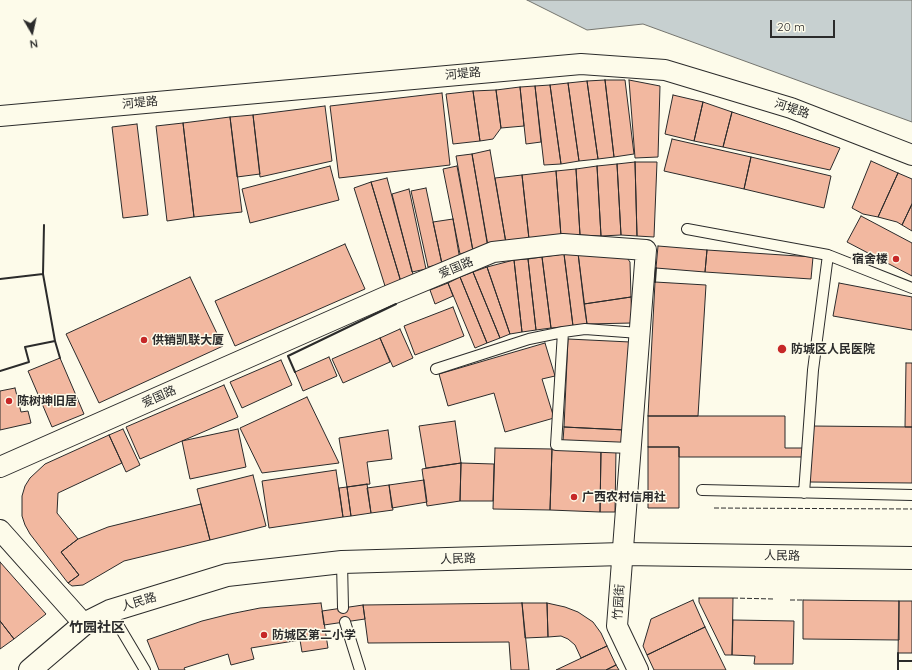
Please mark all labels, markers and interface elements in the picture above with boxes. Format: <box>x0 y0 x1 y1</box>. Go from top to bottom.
north arrow <box>12 12 52 52</box>
scale bar <box>772 12 837 38</box>
text: 20 m <box>777 19 805 34</box>
text: N <box>29 36 39 51</box>
street label: 河堤路 <box>444 65 482 83</box>
street label: 河堤路 <box>121 94 159 112</box>
street label: 河堤路 <box>773 96 811 122</box>
place label: 宿舍楼 <box>852 252 888 266</box>
street label: 爱国路 <box>437 254 475 282</box>
marker: 宿舍楼 <box>891 254 901 264</box>
place label: 供销凯联大厦 <box>152 333 224 347</box>
marker: 供销凯联大厦 <box>139 335 149 345</box>
place label: 防城区人民医院 <box>791 342 875 356</box>
marker: 防城区人民医院 <box>776 343 788 355</box>
street label: 爱国路 <box>140 383 178 411</box>
place label: 陈树坤旧居 <box>17 394 77 408</box>
marker: 陈树坤旧居 <box>4 396 14 406</box>
place label: 广西农村信用社 <box>582 490 666 504</box>
marker: 广西农村信用社 <box>569 492 579 502</box>
street label: 人民路 <box>764 548 800 564</box>
street label: 人民路 <box>440 551 476 567</box>
street label: 竹园街 <box>611 584 627 620</box>
street label: 人民路 <box>120 590 158 614</box>
district label: 竹园社区 <box>69 620 125 636</box>
place label: 防城区第二小学 <box>272 628 356 642</box>
marker: 防城区第二小学 <box>259 630 269 640</box>

